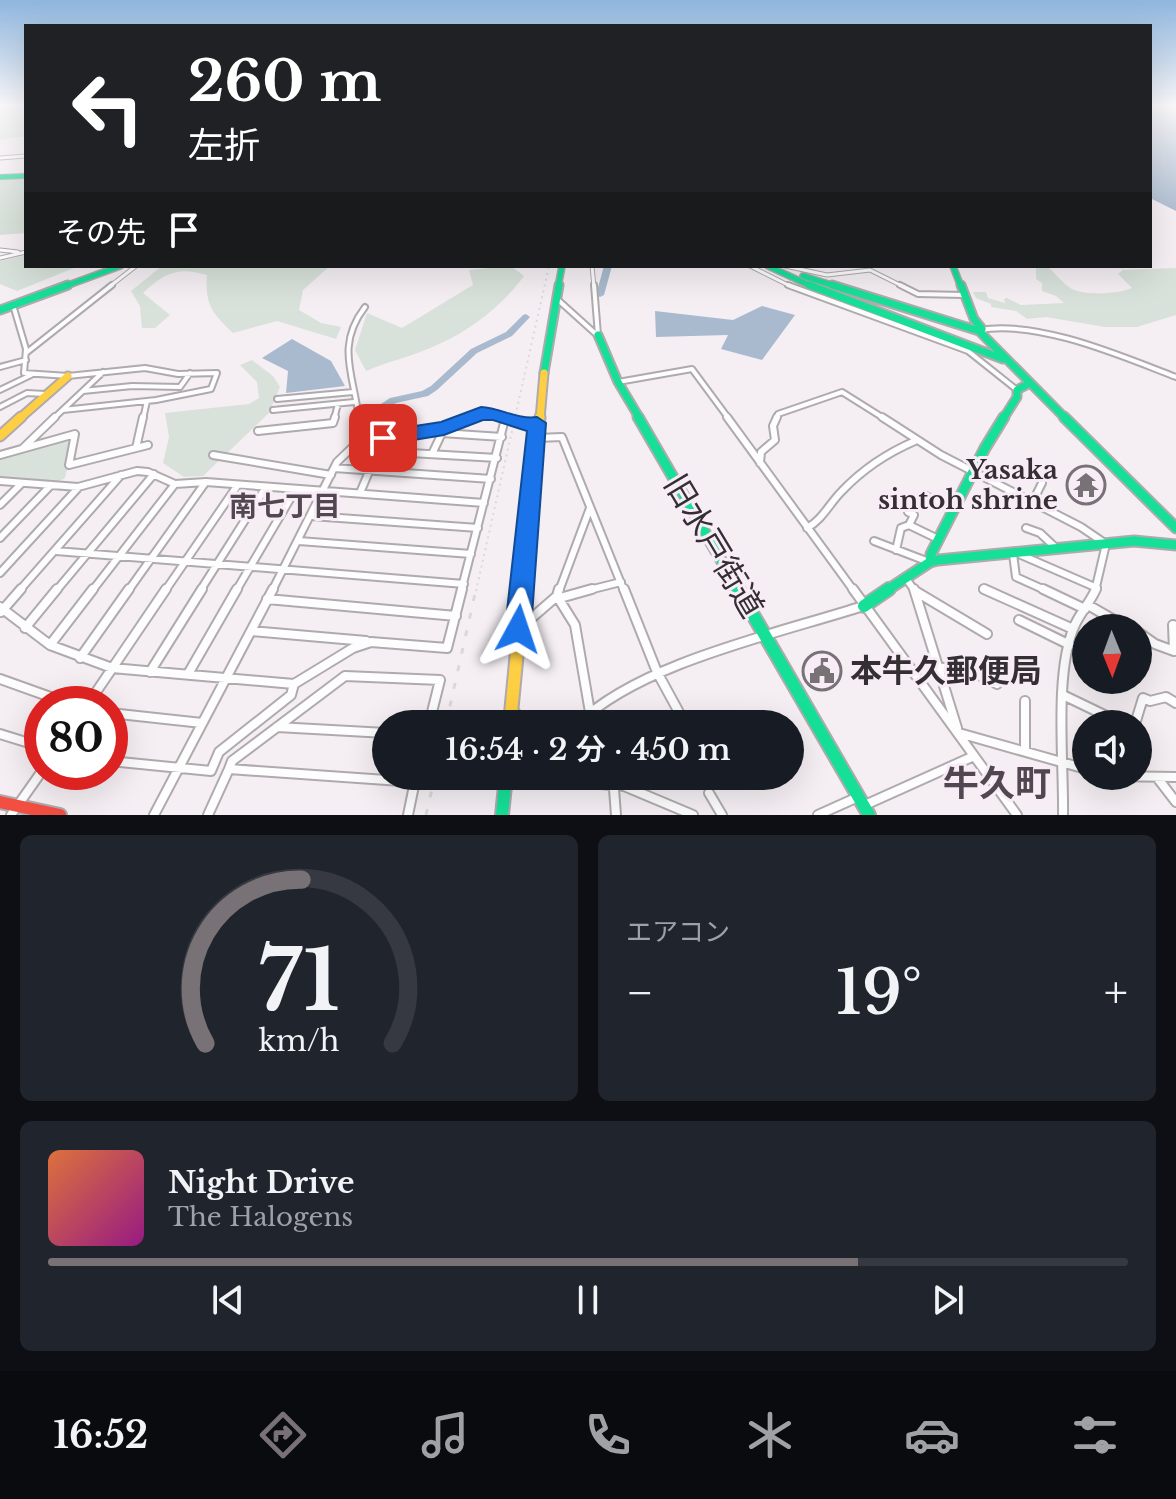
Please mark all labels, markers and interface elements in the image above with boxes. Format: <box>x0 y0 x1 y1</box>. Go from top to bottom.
text: 260 m <box>188 47 381 116</box>
icon: left <box>56 56 160 160</box>
text: 左折 <box>188 123 260 168</box>
icon: arrive <box>162 208 206 252</box>
text: その先 <box>56 214 146 251</box>
pin <box>349 404 417 472</box>
icon: arrive <box>361 416 405 460</box>
place label: Yasaka sintoh shrine <box>878 454 1058 516</box>
temple icon: Yasaka sintoh shrine <box>1065 464 1107 506</box>
street label: 旧水戸街道 <box>656 467 772 625</box>
district label: 南七丁目 <box>229 489 341 524</box>
position arrow <box>476 587 560 671</box>
north arrow <box>1072 614 1152 694</box>
map controls <box>1072 614 1152 790</box>
public building icon: 本牛久郵便局 <box>801 650 843 692</box>
place label: 本牛久郵便局 <box>850 651 1042 691</box>
speed limit sign: 80 <box>24 686 128 790</box>
button: sound <box>1072 710 1152 790</box>
text: 16:54 · 2 分 · 450 m <box>445 731 731 768</box>
district label: 牛久町 <box>943 761 1051 806</box>
text: エアコン <box>626 916 730 948</box>
text: 71 <box>258 929 340 1032</box>
text: 19° <box>836 956 922 1030</box>
text: − <box>626 965 654 1020</box>
text: + <box>1104 965 1128 1020</box>
text: km/h <box>258 1023 340 1059</box>
text: Night Drive <box>168 1164 354 1201</box>
text: The Halogens <box>168 1201 353 1233</box>
icon: previous <box>206 1278 250 1322</box>
icon: pause <box>566 1278 610 1322</box>
icon: next <box>926 1278 970 1322</box>
icon: directions <box>255 1407 311 1463</box>
icon: music <box>417 1407 473 1463</box>
icon: phone <box>580 1407 636 1463</box>
icon: climate <box>742 1407 798 1463</box>
icon: car <box>904 1407 960 1463</box>
icon: filters <box>1067 1407 1123 1463</box>
text: 16:52 <box>53 1413 148 1458</box>

